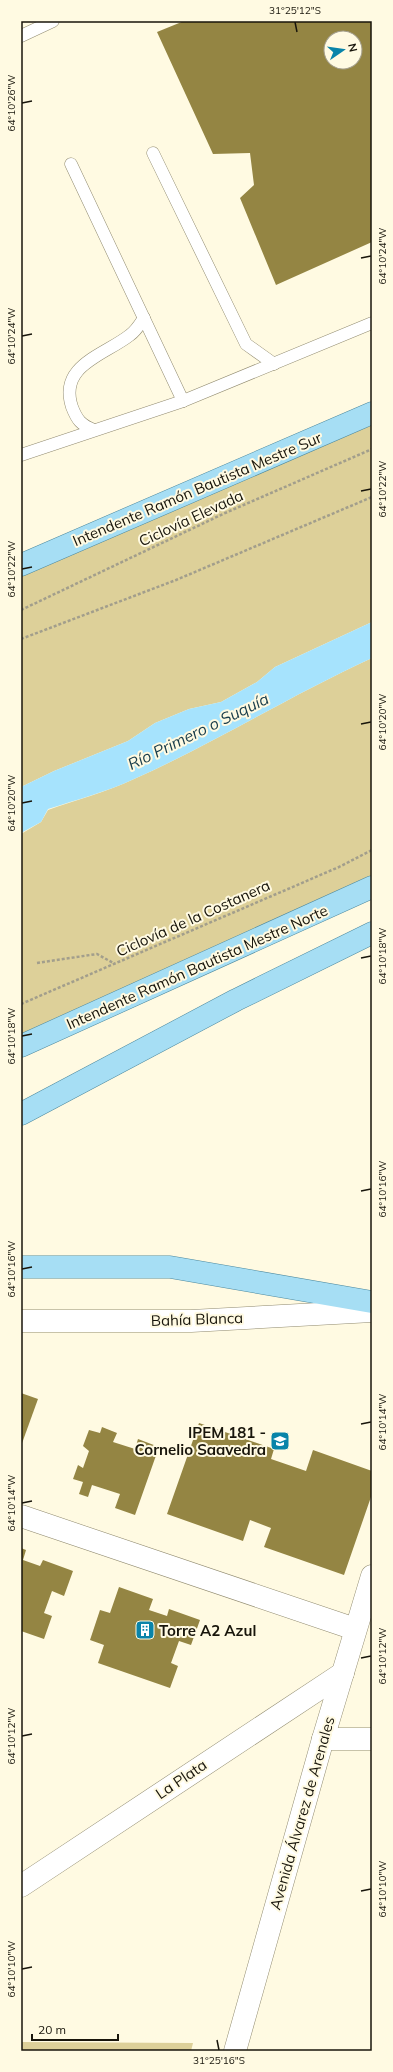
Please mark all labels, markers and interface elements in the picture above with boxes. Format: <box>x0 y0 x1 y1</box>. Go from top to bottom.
text: 31°25'12"S <box>269 4 321 17</box>
north arrow <box>323 30 363 70</box>
text: N <box>345 42 360 53</box>
text: 64°10'26"W <box>5 75 18 131</box>
text: 64°10'24"W <box>376 228 389 284</box>
text: 64°10'24"W <box>5 308 18 364</box>
street label: Intendente Ramón Bautista Mestre Sur <box>70 428 325 550</box>
text: 64°10'22"W <box>376 461 389 517</box>
street label: Ciclovía Elevada <box>136 486 246 550</box>
text: 64°10'22"W <box>5 541 18 597</box>
water label: Río Primero o Suquía <box>124 688 272 774</box>
text: 64°10'20"W <box>376 694 389 750</box>
text: 64°10'20"W <box>5 775 18 831</box>
street label: Ciclovía de la Costanera <box>113 875 273 961</box>
street label: Intendente Ramón Bautista Mestre Norte <box>63 901 331 1033</box>
text: 64°10'18"W <box>376 928 389 984</box>
text: 64°10'18"W <box>5 1008 18 1064</box>
text: 64°10'16"W <box>376 1161 389 1217</box>
text: 64°10'16"W <box>5 1241 18 1297</box>
street label: Bahía Blanca <box>150 1308 244 1330</box>
text: 64°10'14"W <box>376 1394 389 1450</box>
place label: IPEM 181 - Cornelio Saavedra <box>135 1423 266 1459</box>
school or university icon: IPEM 181 - Cornelio Saavedra <box>269 1430 291 1452</box>
text: 64°10'14"W <box>5 1475 18 1531</box>
building icon: Torre A2 Azul <box>134 1619 156 1641</box>
place label: Torre A2 Azul <box>159 1621 256 1640</box>
text: 64°10'12"W <box>376 1628 389 1684</box>
text: 64°10'12"W <box>5 1708 18 1764</box>
street label: Avenida Álvarez de Arenales <box>265 1714 339 1912</box>
street label: La Plata <box>152 1755 210 1803</box>
text: 64°10'10"W <box>376 1861 389 1917</box>
text: 64°10'10"W <box>5 1941 18 1997</box>
scale bar <box>32 2016 118 2042</box>
text: 20 m <box>38 2022 66 2037</box>
text: 31°25'16"S <box>193 2054 245 2067</box>

